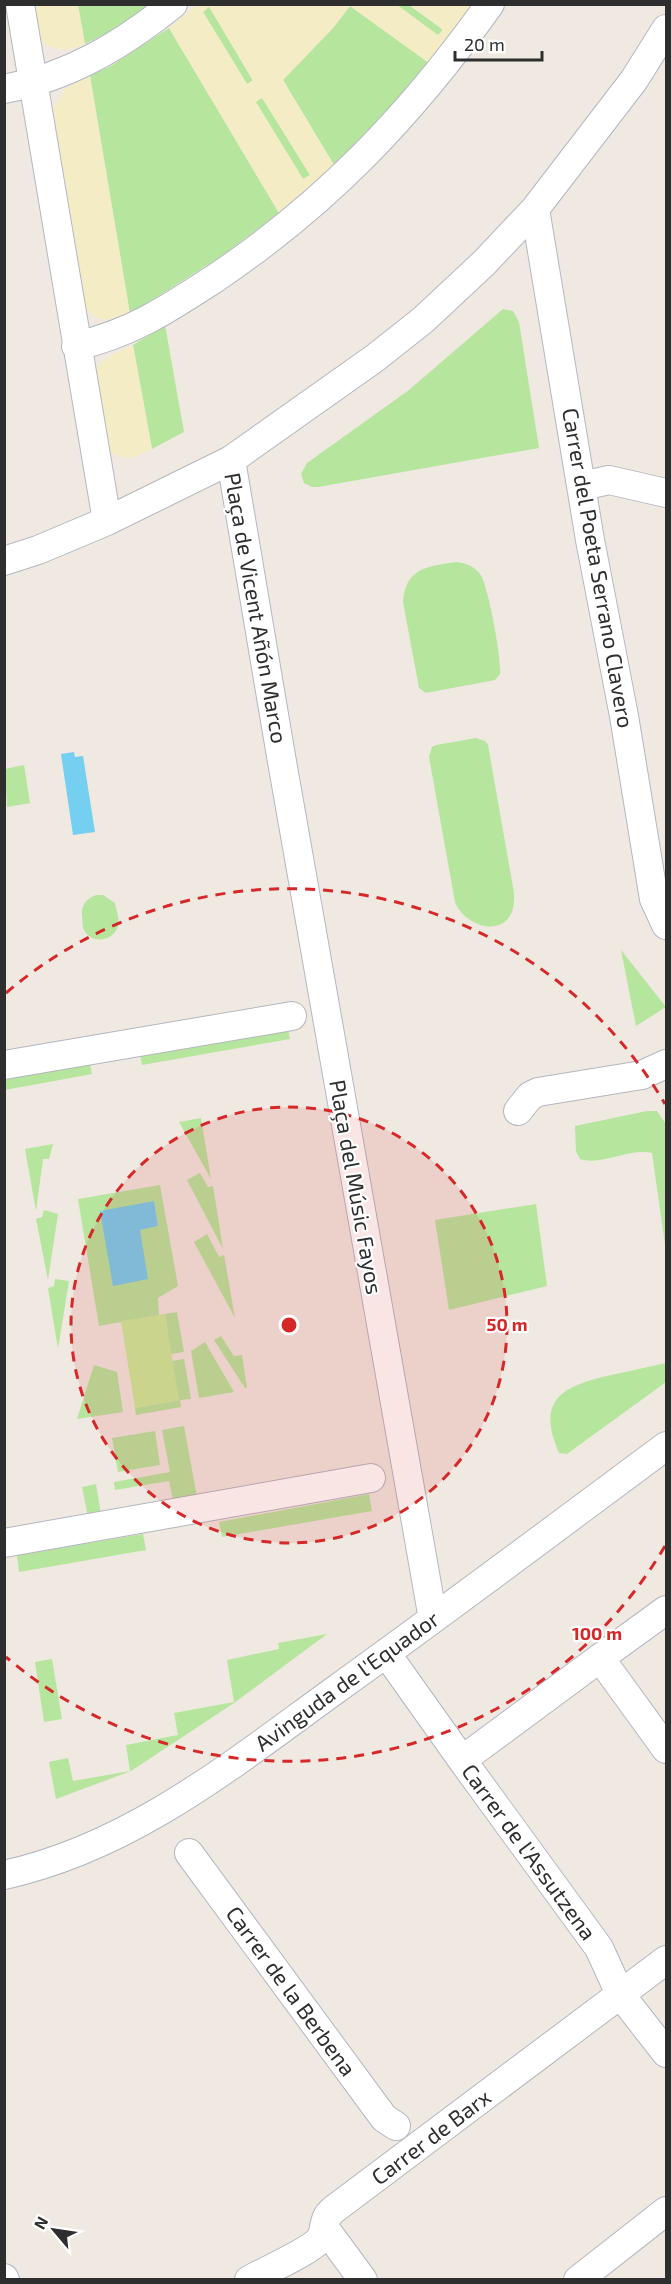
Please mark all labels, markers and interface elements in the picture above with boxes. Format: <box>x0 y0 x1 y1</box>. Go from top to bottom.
scale bar <box>455 24 542 62</box>
text: 20 m <box>464 33 505 55</box>
street label: Carrer del Poeta Serrano Clavero <box>558 406 640 730</box>
street label: Plaça de Vicent Añón Marco <box>218 470 294 746</box>
street label: Plaça del Músic Fayos <box>323 1078 389 1296</box>
text: 50 m <box>486 1313 528 1335</box>
centre of rings <box>279 1315 299 1335</box>
street label: Avinguda de l'Equador <box>249 1605 444 1756</box>
text: 100 m <box>572 1622 622 1644</box>
street label: Carrer de l'Assutzena <box>457 1758 602 1944</box>
street label: Carrer de la Berbena <box>222 1900 362 2080</box>
street label: Carrer de Barx <box>366 2083 495 2189</box>
north arrow <box>24 2200 84 2260</box>
text: N <box>29 2213 52 2232</box>

